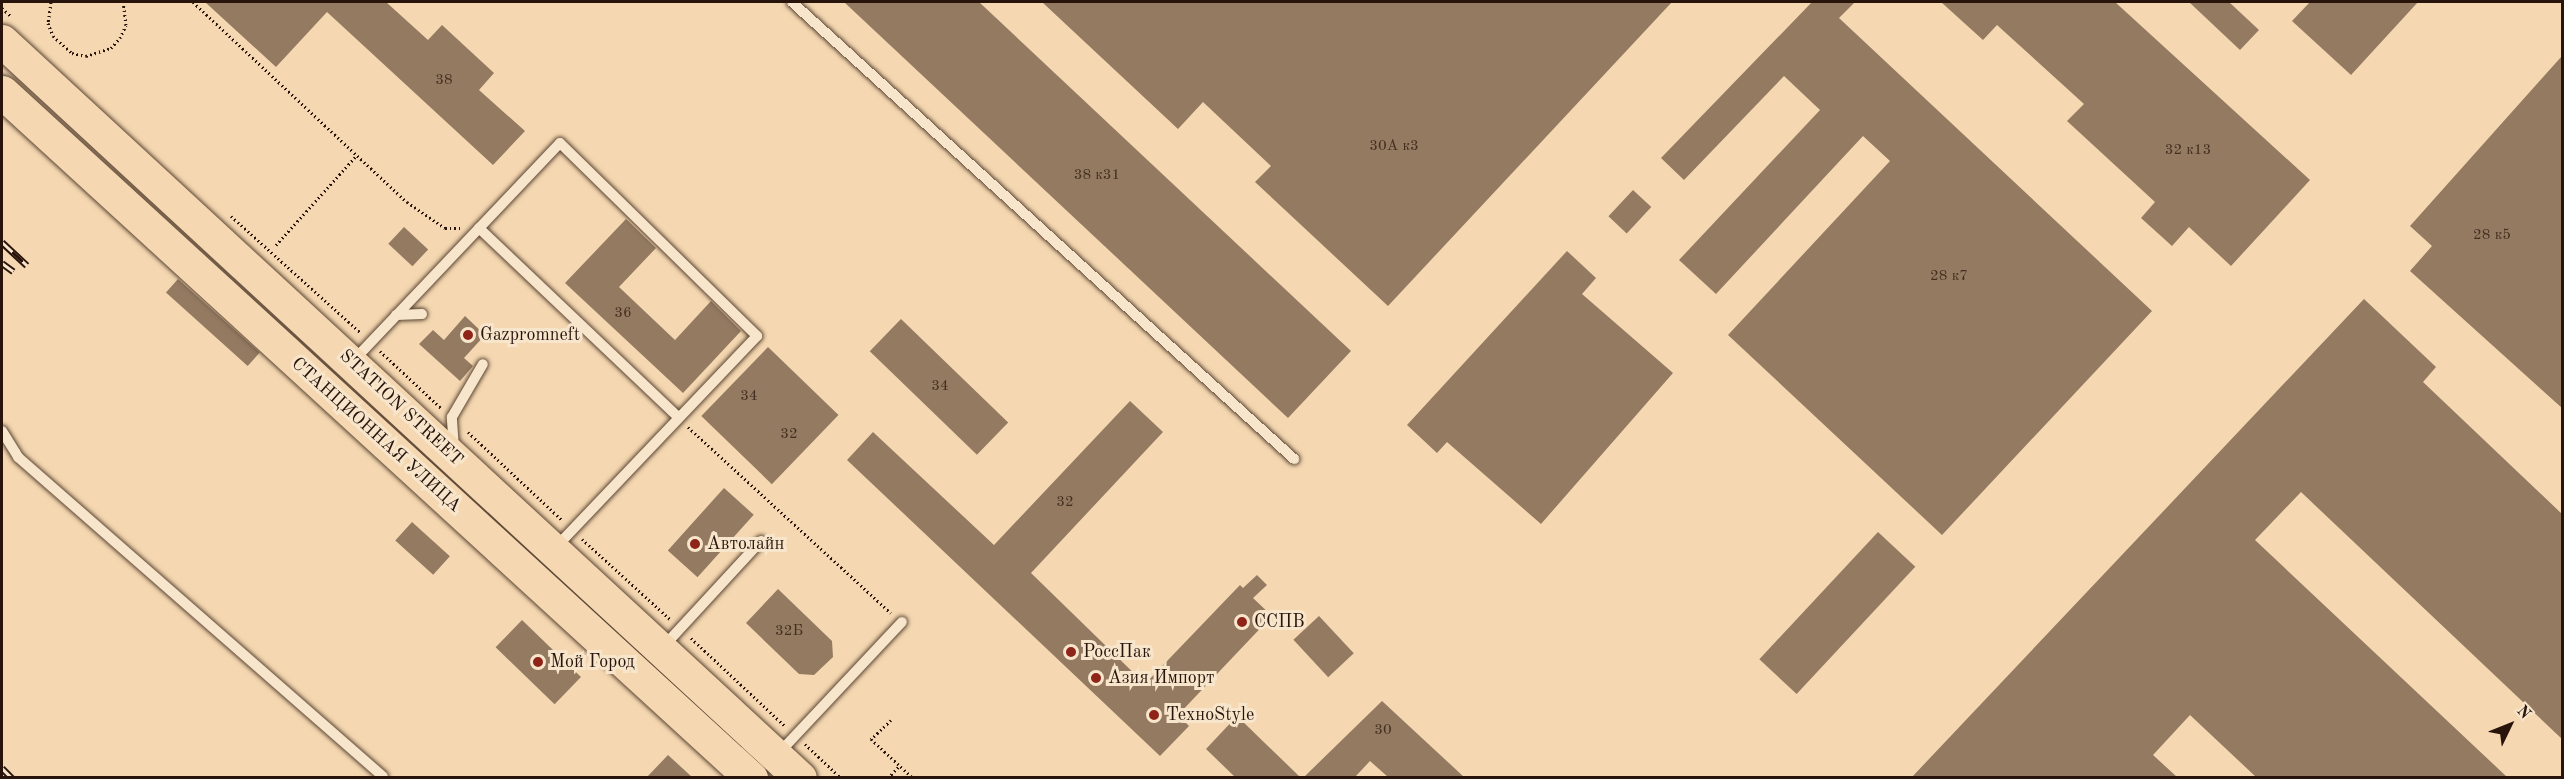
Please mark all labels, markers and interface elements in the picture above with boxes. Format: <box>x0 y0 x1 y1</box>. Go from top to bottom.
house number: 38 <box>435 72 453 90</box>
house number: 30А к3 <box>1369 138 1419 156</box>
house number: 32 к13 <box>2165 142 2211 160</box>
house number: 38 к31 <box>1074 167 1120 185</box>
house number: 28 к5 <box>2473 227 2511 245</box>
house number: 28 к7 <box>1930 268 1968 286</box>
house number: 36 <box>614 305 632 323</box>
place label: Gazpromneft <box>480 324 580 346</box>
marker: Gazpromneft <box>461 328 475 342</box>
street label: STATION STREET <box>335 345 467 471</box>
street label: СТАНЦИОННАЯ УЛИЦА <box>287 353 465 517</box>
house number: 34 <box>931 378 949 396</box>
house number: 34 <box>740 388 758 406</box>
house number: 32 <box>780 426 798 444</box>
house number: 32 <box>1056 494 1074 512</box>
place label: Автолайн <box>707 533 784 555</box>
marker: Автолайн <box>688 537 702 551</box>
place label: ССПВ <box>1254 611 1305 633</box>
marker: ССПВ <box>1235 615 1249 629</box>
house number: 32Б <box>775 623 803 641</box>
place label: РоссПак <box>1083 641 1151 663</box>
marker: РоссПак <box>1064 645 1078 659</box>
place label: Мой Город <box>550 651 635 673</box>
marker: Мой Город <box>531 655 545 669</box>
place label: Азия Импорт <box>1108 667 1214 689</box>
marker: Азия Импорт <box>1089 671 1103 685</box>
north arrow <box>2480 695 2540 755</box>
text: N <box>2513 703 2533 723</box>
place label: ТехноStyle <box>1166 704 1254 726</box>
marker: ТехноStyle <box>1147 708 1161 722</box>
house number: 30 <box>1374 722 1392 740</box>

